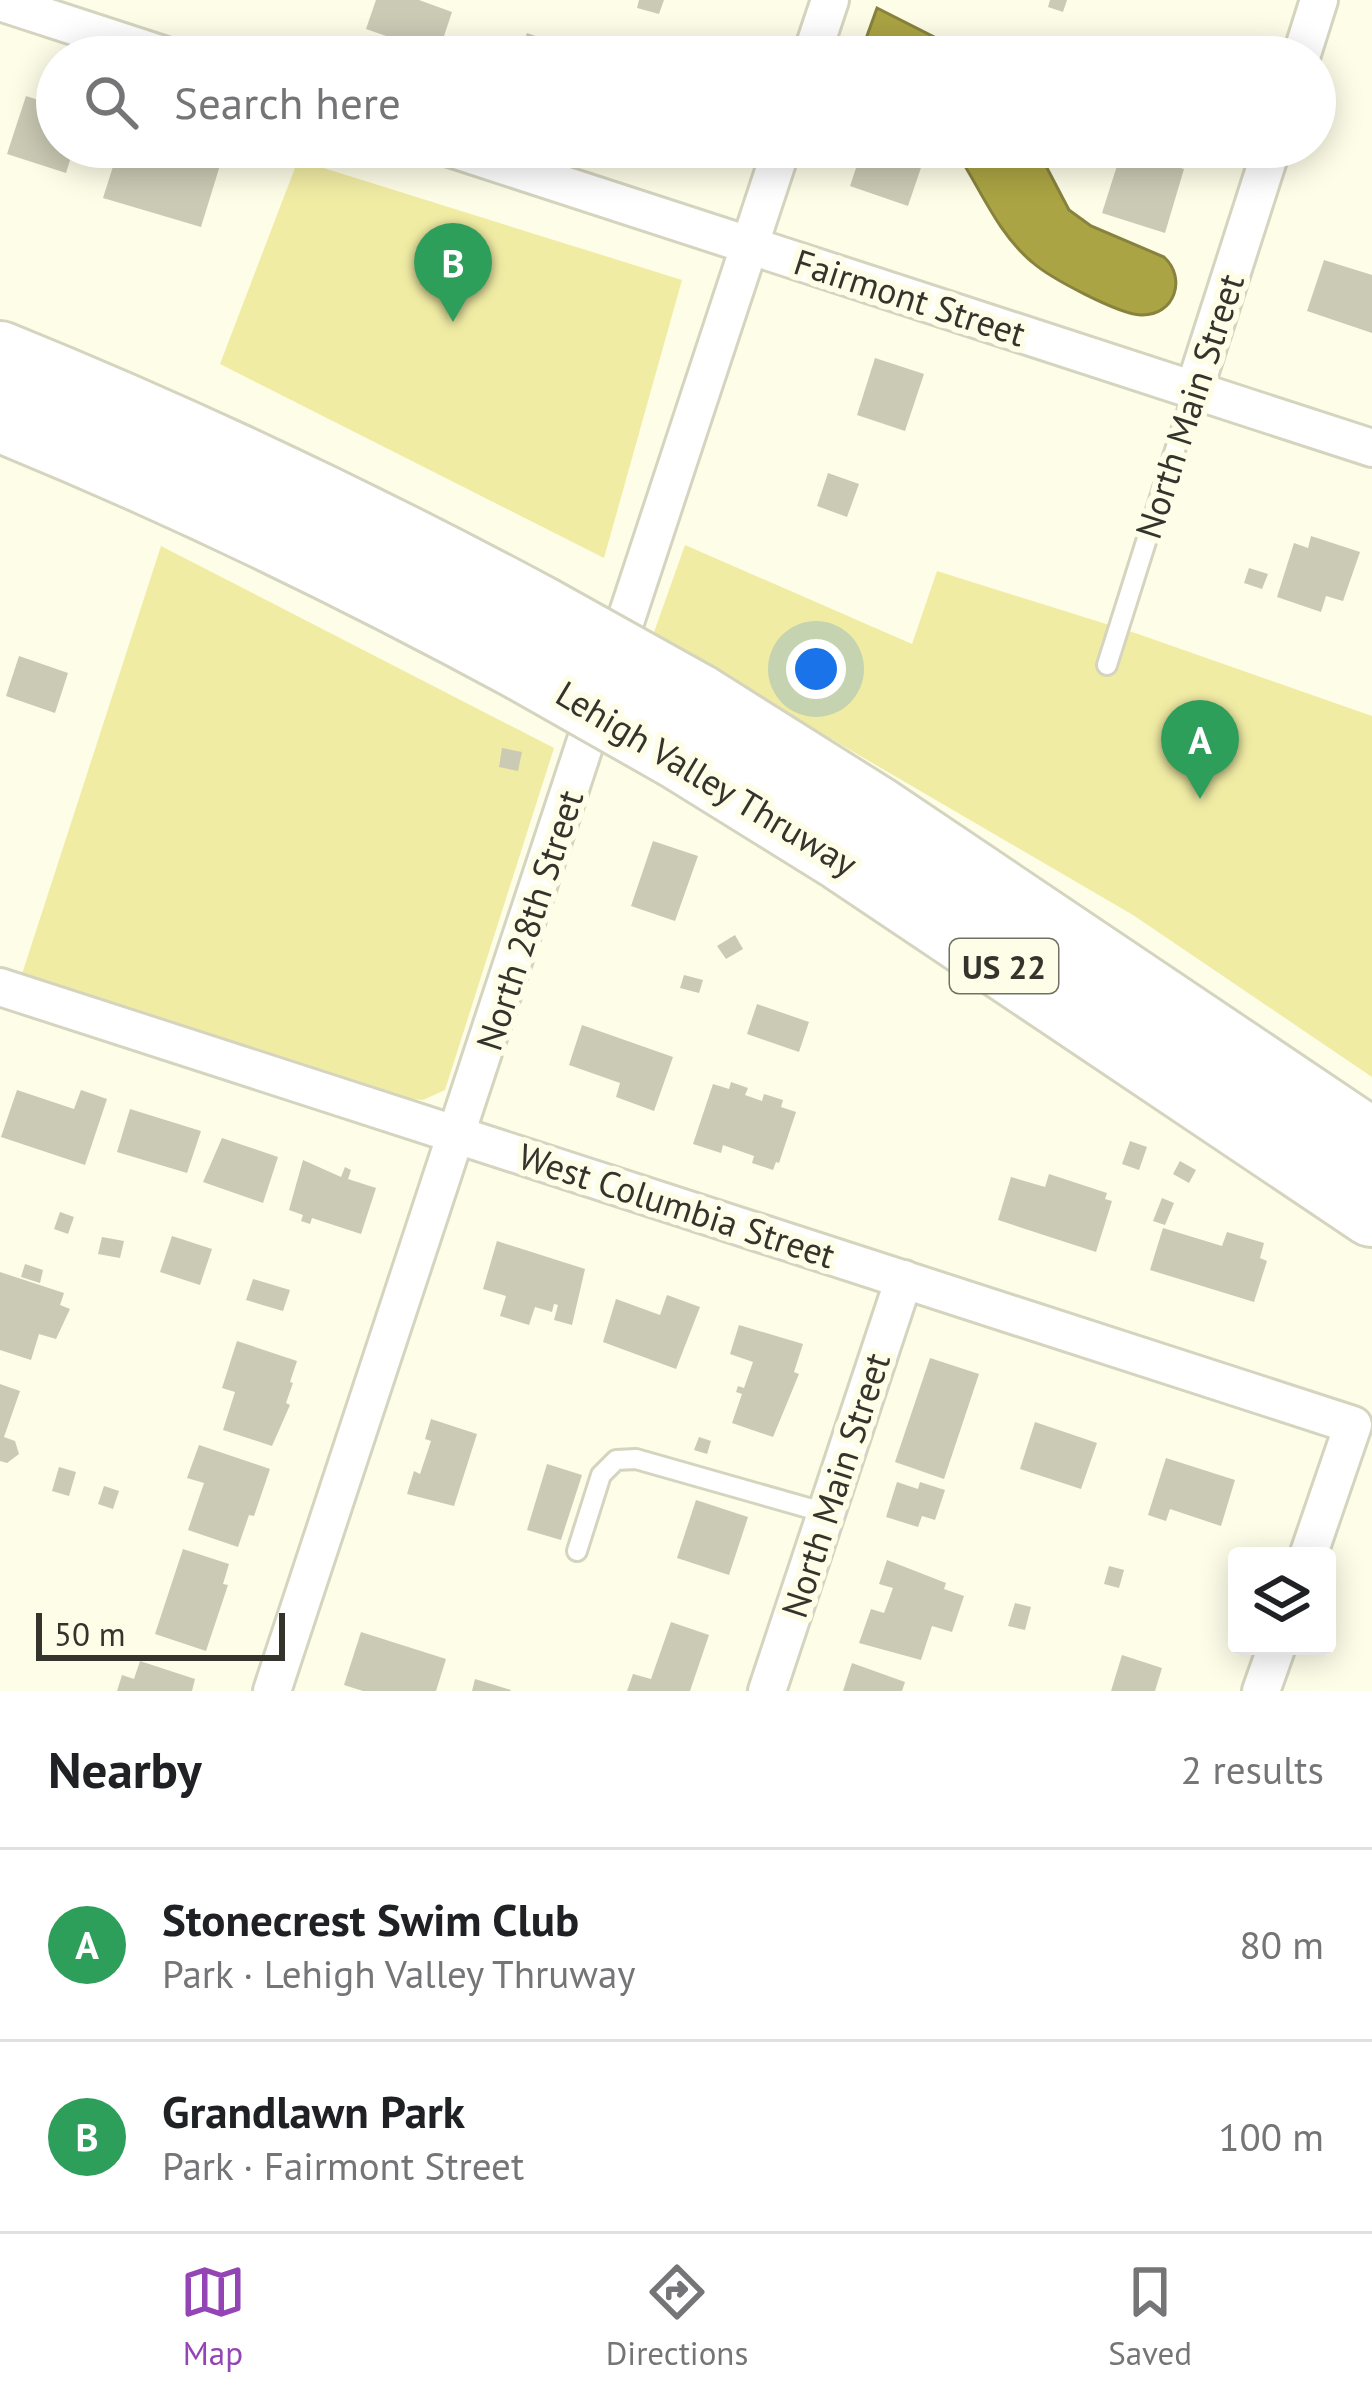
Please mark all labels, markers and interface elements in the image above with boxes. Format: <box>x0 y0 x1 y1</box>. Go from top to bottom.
search box <box>36 36 1336 168</box>
icon: search <box>78 69 144 135</box>
text: Search here <box>174 73 401 131</box>
pin: B <box>414 223 492 322</box>
street label: Fairmont Street <box>788 238 1032 356</box>
street label: North Main Street <box>1124 268 1254 544</box>
your location <box>786 639 846 699</box>
street label: Lehigh Valley Thruway <box>548 670 866 887</box>
pin: A <box>1161 700 1239 799</box>
street label: North 28th Street <box>465 784 593 1056</box>
road number: US 22 <box>950 939 1058 993</box>
street label: West Columbia Street <box>513 1132 841 1278</box>
street label: North Main Street <box>770 1347 900 1623</box>
map controls <box>1228 1547 1336 1655</box>
button: layers <box>1228 1547 1336 1655</box>
scale bar <box>36 1607 285 1660</box>
text: 50 m <box>54 1612 126 1655</box>
text: Nearby <box>48 1736 202 1802</box>
text: 2 results <box>1181 1744 1324 1795</box>
text: Stonecrest Swim Club <box>162 1890 579 1948</box>
text: A <box>75 1919 99 1970</box>
text: 80 m <box>1239 1919 1324 1970</box>
text: Park · Lehigh Valley Thruway <box>162 1948 635 1999</box>
text: Grandlawn Park <box>162 2082 465 2140</box>
text: B <box>75 2111 99 2162</box>
text: 100 m <box>1218 2111 1324 2162</box>
text: Park · Fairmont Street <box>162 2140 524 2191</box>
tab: Map <box>180 2259 246 2374</box>
tab: Directions <box>606 2259 748 2374</box>
tab: Saved <box>1108 2259 1192 2374</box>

